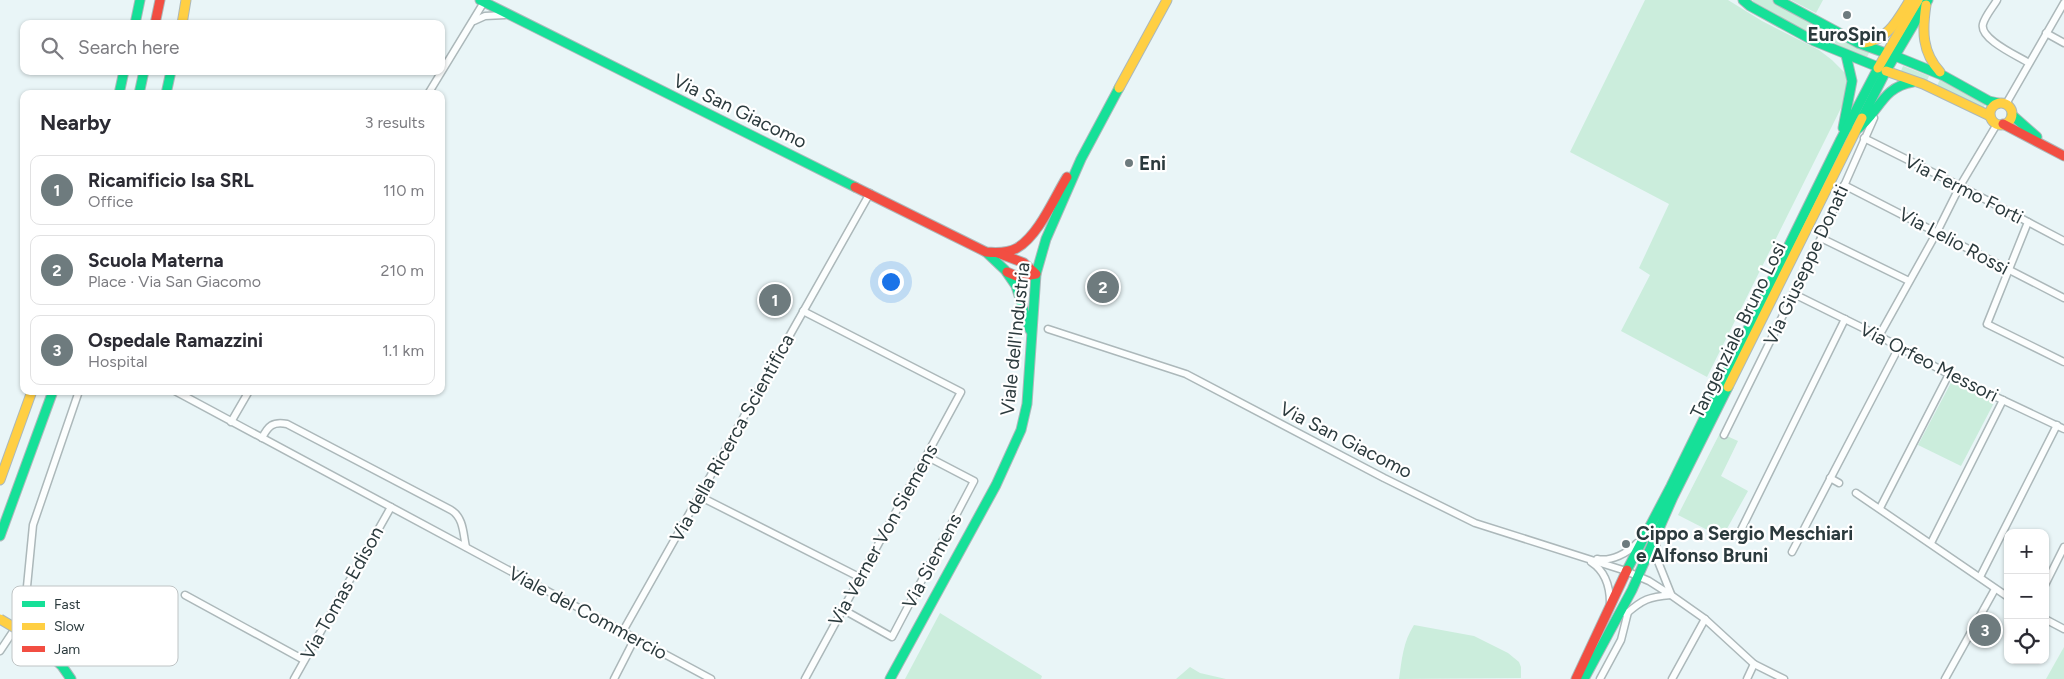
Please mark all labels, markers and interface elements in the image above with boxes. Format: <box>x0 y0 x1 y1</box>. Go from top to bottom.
marker: EuroSpin <box>1841 9 1853 21</box>
search box <box>20 20 445 75</box>
place label: EuroSpin <box>1808 23 1886 46</box>
icon: search <box>38 34 66 62</box>
text: Search here <box>78 36 180 59</box>
street label: Via San Giacomo <box>670 69 810 153</box>
text: Nearby <box>40 110 111 135</box>
text: 3 results <box>365 113 425 132</box>
street label: Via Fermo Forti <box>1901 149 2027 229</box>
place label: Eni <box>1139 152 1166 175</box>
marker: Eni <box>1123 157 1135 169</box>
text: Ricamificio Isa SRL <box>88 169 254 192</box>
text: 1 <box>54 181 60 200</box>
text: 110 m <box>383 181 424 200</box>
street label: Via Giuseppe Donati <box>1759 181 1853 349</box>
text: Office <box>88 192 133 211</box>
street label: Via Lelio Rossi <box>1895 202 2013 280</box>
street label: Tangenziale Bruno Losi <box>1685 238 1791 422</box>
text: Scuola Materna <box>88 249 224 272</box>
text: 2 <box>52 261 62 280</box>
text: 210 m <box>381 261 424 280</box>
street label: Viale dell'Industria <box>996 261 1034 417</box>
pin: 2 <box>1087 268 1119 306</box>
your location <box>878 269 904 295</box>
text: Place · Via San Giacomo <box>88 272 261 291</box>
pin: 1 <box>759 281 791 319</box>
street label: Via Orfeo Messori <box>1856 317 2002 407</box>
text: Ospedale Ramazzini <box>88 329 263 352</box>
street label: Via della Ricerca Scientifica <box>665 330 799 546</box>
text: 3 <box>53 341 61 360</box>
text: 1.1 km <box>382 341 424 360</box>
text: Hospital <box>88 352 148 371</box>
street label: Via San Giacomo <box>1276 397 1416 483</box>
street label: Via Verner Von Siemens <box>823 440 943 630</box>
street label: Via Siemens <box>897 509 967 612</box>
street label: Via Tomas Edison <box>296 522 388 664</box>
place label: Cippo a Sergio Meschiari e Alfonso Bruni <box>1636 522 1853 567</box>
map controls <box>2004 529 2049 664</box>
button: + <box>2004 529 2049 574</box>
marker: Cippo a Sergio Meschiari e Alfonso Bruni <box>1620 538 1632 550</box>
street label: Viale del Commercio <box>505 561 671 665</box>
button: − <box>2004 574 2049 619</box>
legend <box>12 586 178 666</box>
text: Fast <box>54 596 80 613</box>
pin: 3 <box>1969 611 2001 649</box>
text: Slow <box>54 618 85 635</box>
button: locate <box>2004 619 2049 664</box>
text: Jam <box>54 641 80 658</box>

